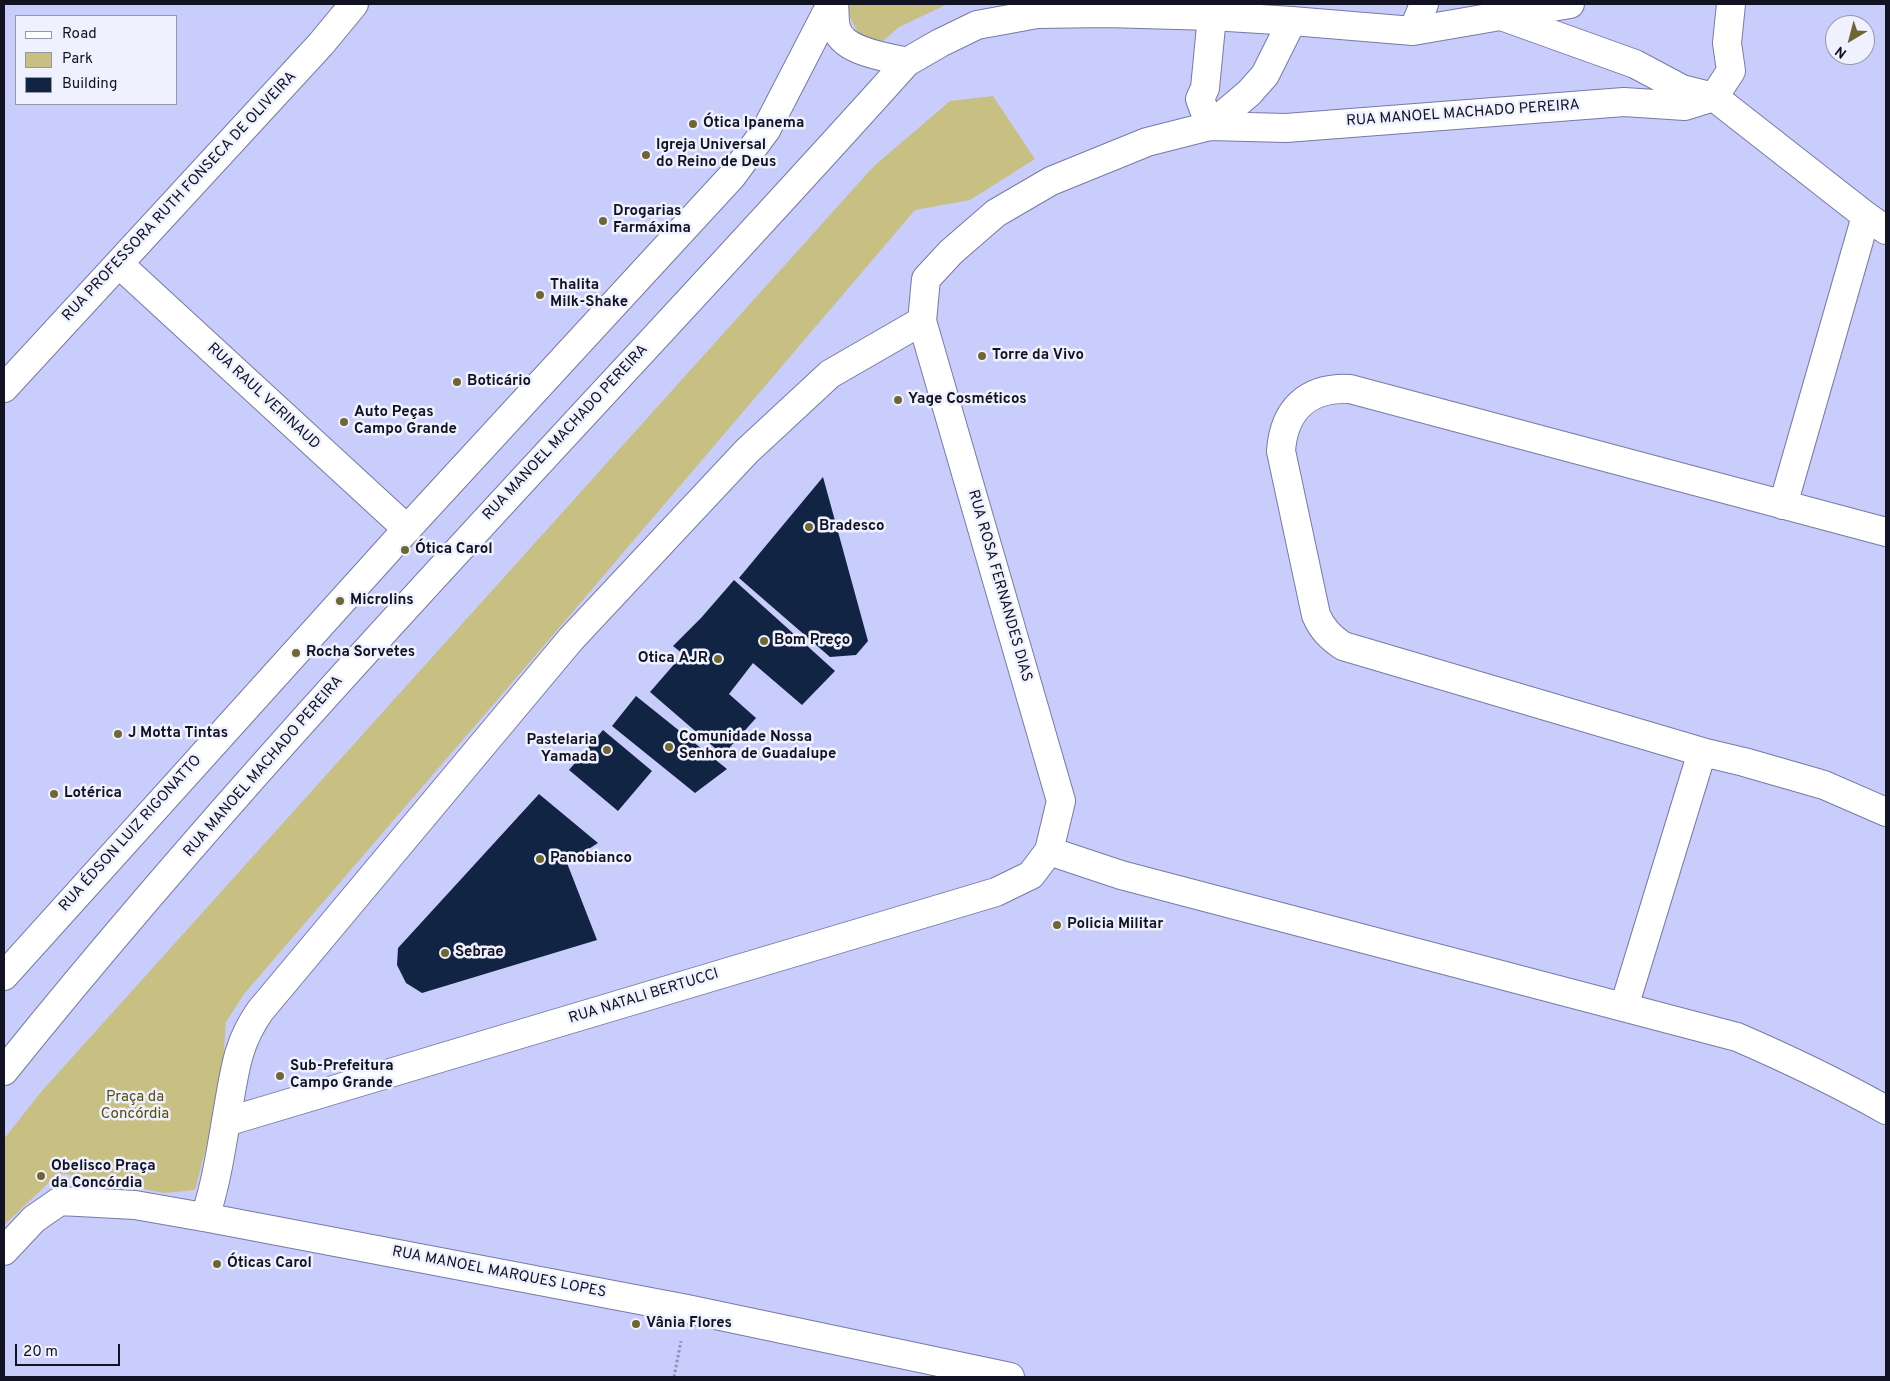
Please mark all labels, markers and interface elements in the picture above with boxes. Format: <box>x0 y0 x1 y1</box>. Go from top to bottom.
legend <box>15 15 178 105</box>
north arrow <box>1825 15 1875 65</box>
text: Road <box>62 25 97 44</box>
text: N <box>1832 42 1850 61</box>
text: Park <box>62 50 93 69</box>
street label: RUA PROFESSORA RUTH FONSECA DE OLIVEIRA <box>59 68 301 326</box>
text: Building <box>62 75 117 94</box>
street label: RUA MANOEL MACHADO PEREIRA <box>1346 97 1580 131</box>
place label: Ótica Ipanema <box>703 115 804 133</box>
marker: Ótica Ipanema <box>687 118 699 130</box>
place label: Igreja Universal do Reino de Deus <box>656 137 776 172</box>
marker: Igreja Universal do Reino de Deus <box>640 149 652 161</box>
place label: Drogarias Farmáxima <box>613 203 691 238</box>
marker: Drogarias Farmáxima <box>597 215 609 227</box>
place label: Thalita Milk-Shake <box>550 277 628 312</box>
marker: Thalita Milk-Shake <box>534 289 546 301</box>
street label: RUA RAUL VERINAUD <box>203 340 323 454</box>
street label: RUA MANOEL MACHADO PEREIRA <box>480 341 652 525</box>
place label: Torre da Vivo <box>992 347 1084 365</box>
marker: Torre da Vivo <box>976 350 988 362</box>
place label: Boticário <box>467 373 531 391</box>
marker: Boticário <box>451 376 463 388</box>
place label: Yage Cosméticos <box>908 391 1027 409</box>
marker: Yage Cosméticos <box>892 394 904 406</box>
place label: Auto Peças Campo Grande <box>354 404 457 439</box>
marker: Auto Peças Campo Grande <box>338 416 350 428</box>
street label: RUA ROSA FERNANDES DIAS <box>963 488 1035 684</box>
place label: Bradesco <box>819 518 885 536</box>
marker: Bradesco <box>803 521 815 533</box>
place label: Ótica Carol <box>415 541 493 559</box>
marker: Ótica Carol <box>399 544 411 556</box>
place label: Microlins <box>350 592 414 610</box>
marker: Microlins <box>334 595 346 607</box>
place label: Bom Preço <box>774 632 850 650</box>
marker: Bom Preço <box>758 635 770 647</box>
place label: Rocha Sorvetes <box>306 644 415 662</box>
marker: Rocha Sorvetes <box>290 647 302 659</box>
place label: Otica AJR <box>638 650 708 668</box>
marker: Otica AJR <box>712 653 724 665</box>
street label: RUA MANOEL MACHADO PEREIRA <box>180 673 348 861</box>
place label: J Motta Tintas <box>128 725 228 743</box>
marker: J Motta Tintas <box>112 728 124 740</box>
place label: Comunidade Nossa Senhora de Guadalupe <box>679 729 836 764</box>
place label: Pastelaria Yamada <box>526 732 597 767</box>
marker: Comunidade Nossa Senhora de Guadalupe <box>663 741 675 753</box>
marker: Pastelaria Yamada <box>601 744 613 756</box>
street label: RUA ÉDSON LUIZ RIGONATTO <box>56 752 206 916</box>
place label: Lotérica <box>64 785 122 803</box>
marker: Lotérica <box>48 788 60 800</box>
place label: Panobianco <box>550 850 632 868</box>
marker: Panobianco <box>534 853 546 865</box>
place label: Policia Militar <box>1067 916 1163 934</box>
marker: Policia Militar <box>1051 919 1063 931</box>
place label: Sebrae <box>455 944 504 962</box>
marker: Sebrae <box>439 947 451 959</box>
street label: RUA NATALI BERTUCCI <box>567 966 721 1028</box>
place label: Sub-Prefeitura Campo Grande <box>290 1058 394 1093</box>
marker: Sub-Prefeitura Campo Grande <box>274 1070 286 1082</box>
park label: Praça da Concórdia <box>101 1089 169 1124</box>
place label: Obelisco Praça da Concórdia <box>51 1158 156 1193</box>
marker: Obelisco Praça da Concórdia <box>35 1170 47 1182</box>
street label: RUA MANOEL MARQUES LOPES <box>390 1243 608 1303</box>
place label: Óticas Carol <box>227 1255 312 1273</box>
marker: Óticas Carol <box>211 1258 223 1270</box>
place label: Vânia Flores <box>646 1315 732 1333</box>
marker: Vânia Flores <box>630 1318 642 1330</box>
scale bar <box>18 1334 122 1366</box>
text: 20 m <box>23 1343 58 1362</box>

